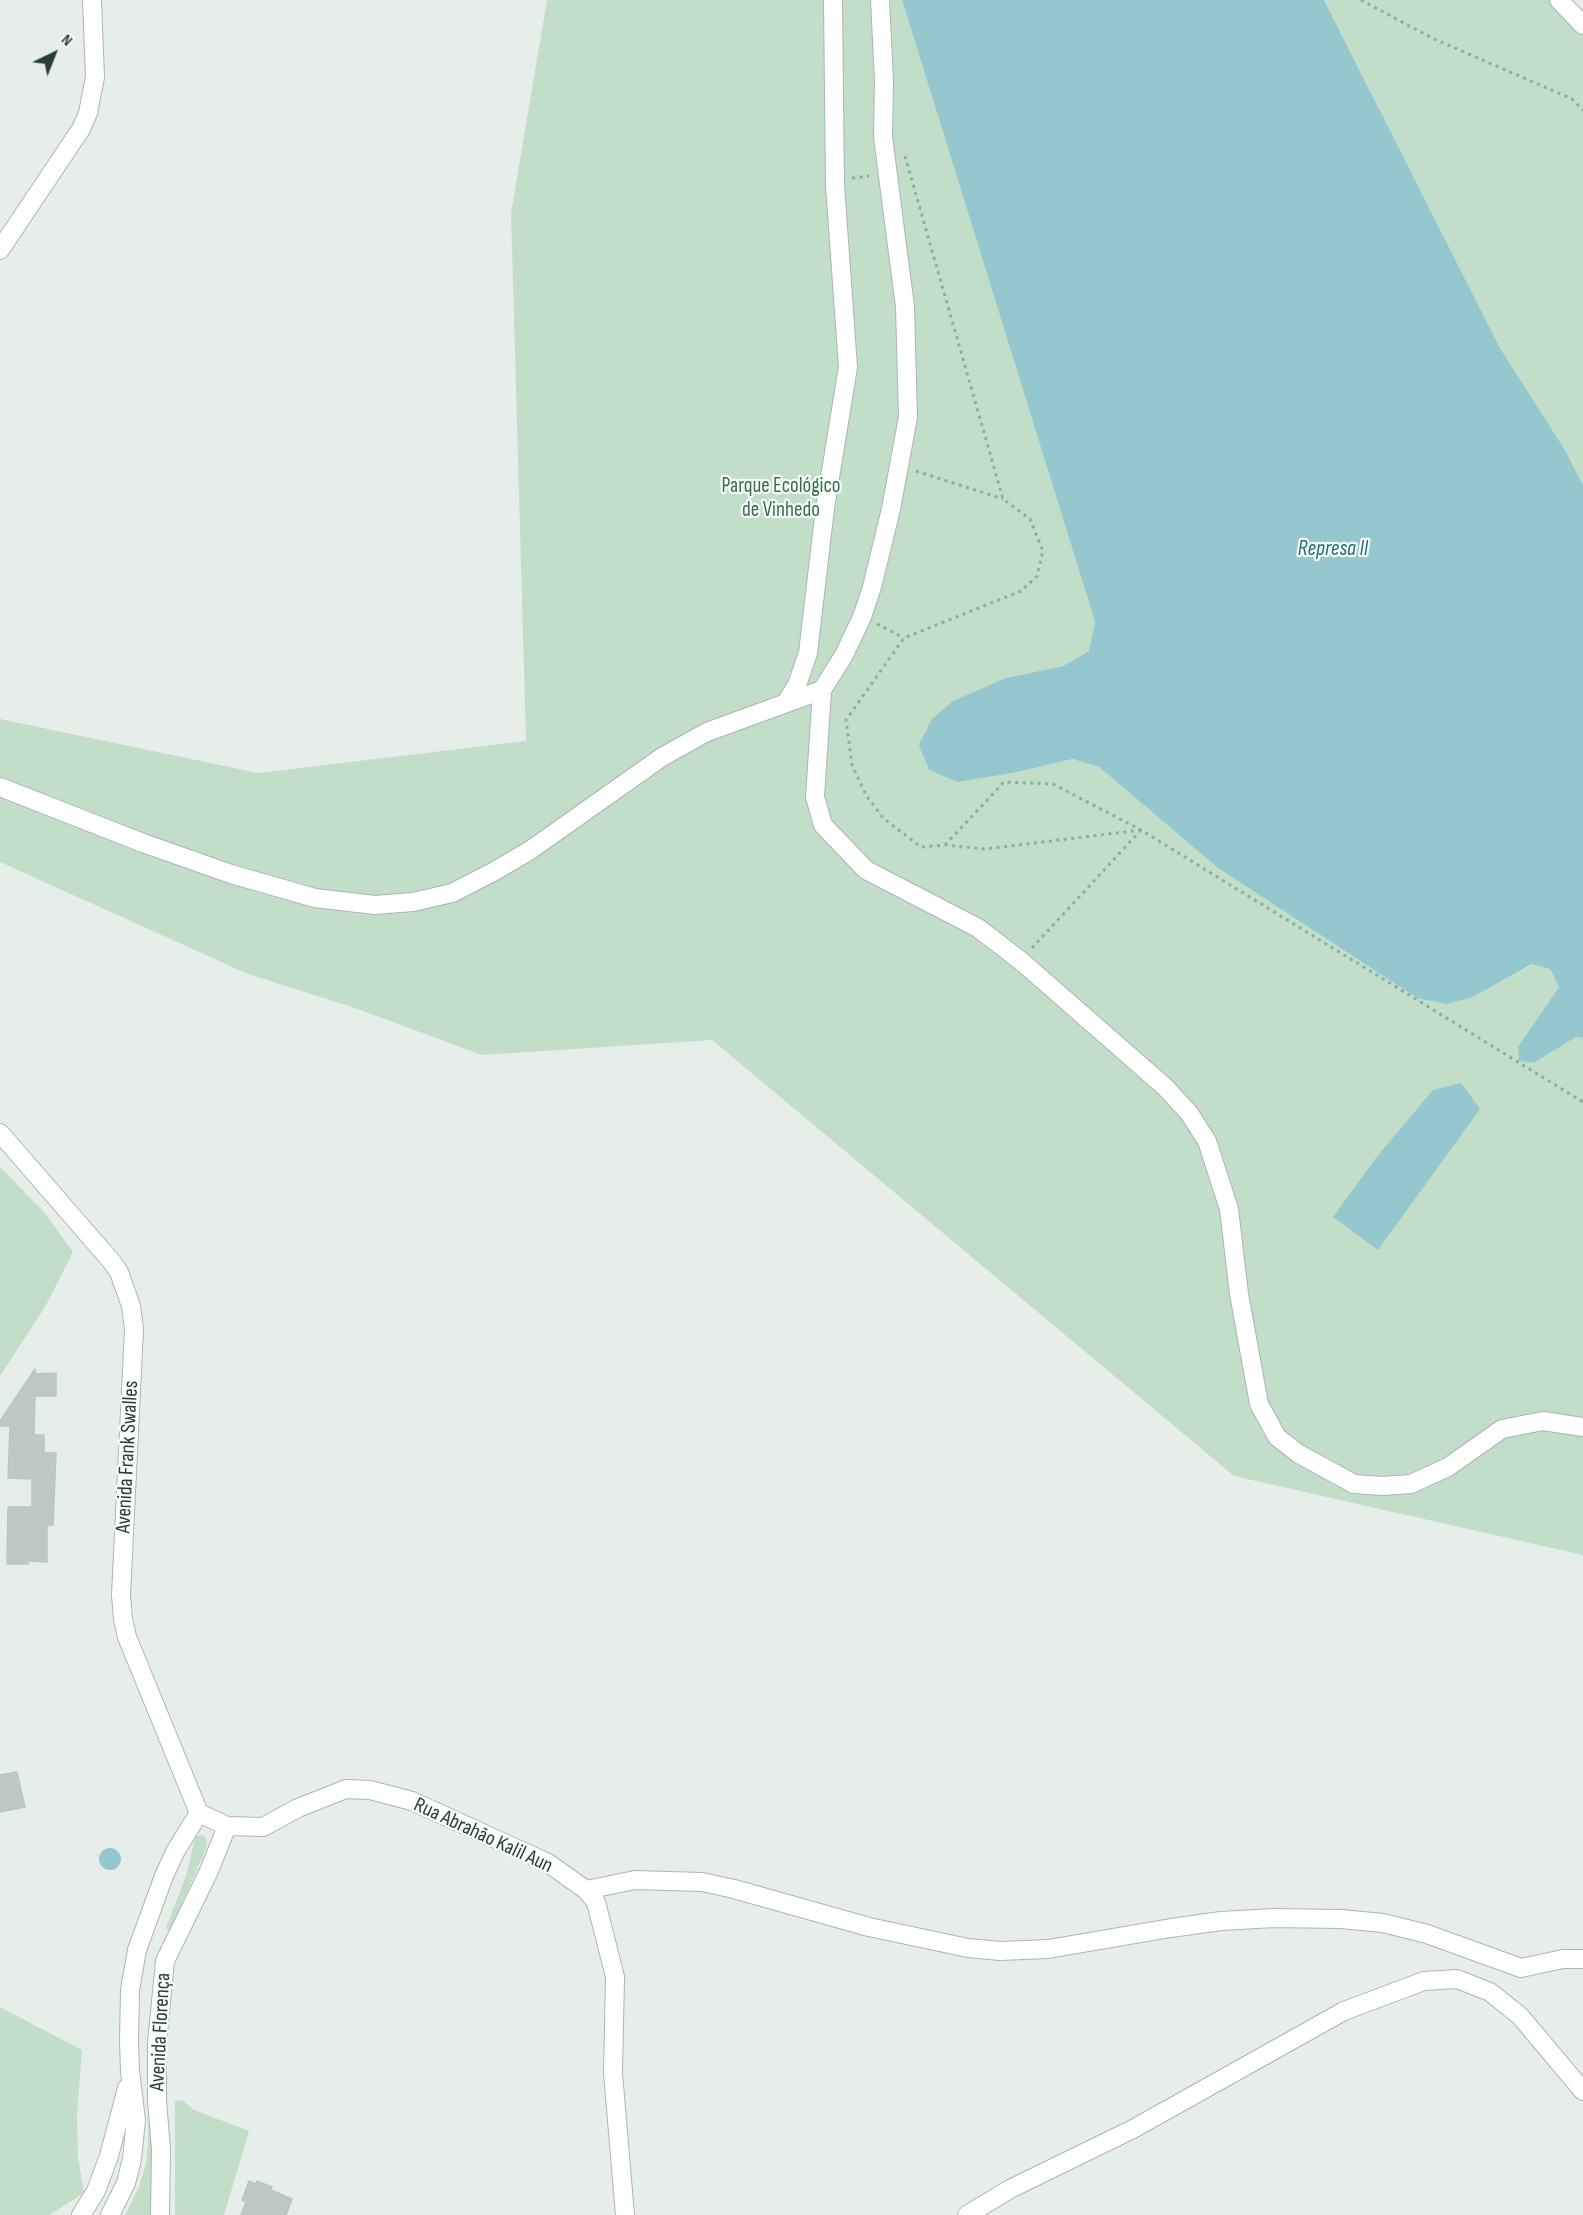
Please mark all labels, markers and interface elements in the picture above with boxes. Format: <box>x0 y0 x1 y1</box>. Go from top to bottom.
north arrow <box>24 24 84 84</box>
text: N <box>57 31 76 50</box>
park label: Parque Ecológico de Vinhedo <box>721 474 841 524</box>
water label: Represa II <box>1298 536 1368 562</box>
street label: Avenida Frank Swalles <box>111 1380 145 1534</box>
street label: Rua Abrahão Kalil Aun <box>409 1793 557 1879</box>
street label: Avenida Florença <box>145 1972 177 2092</box>

